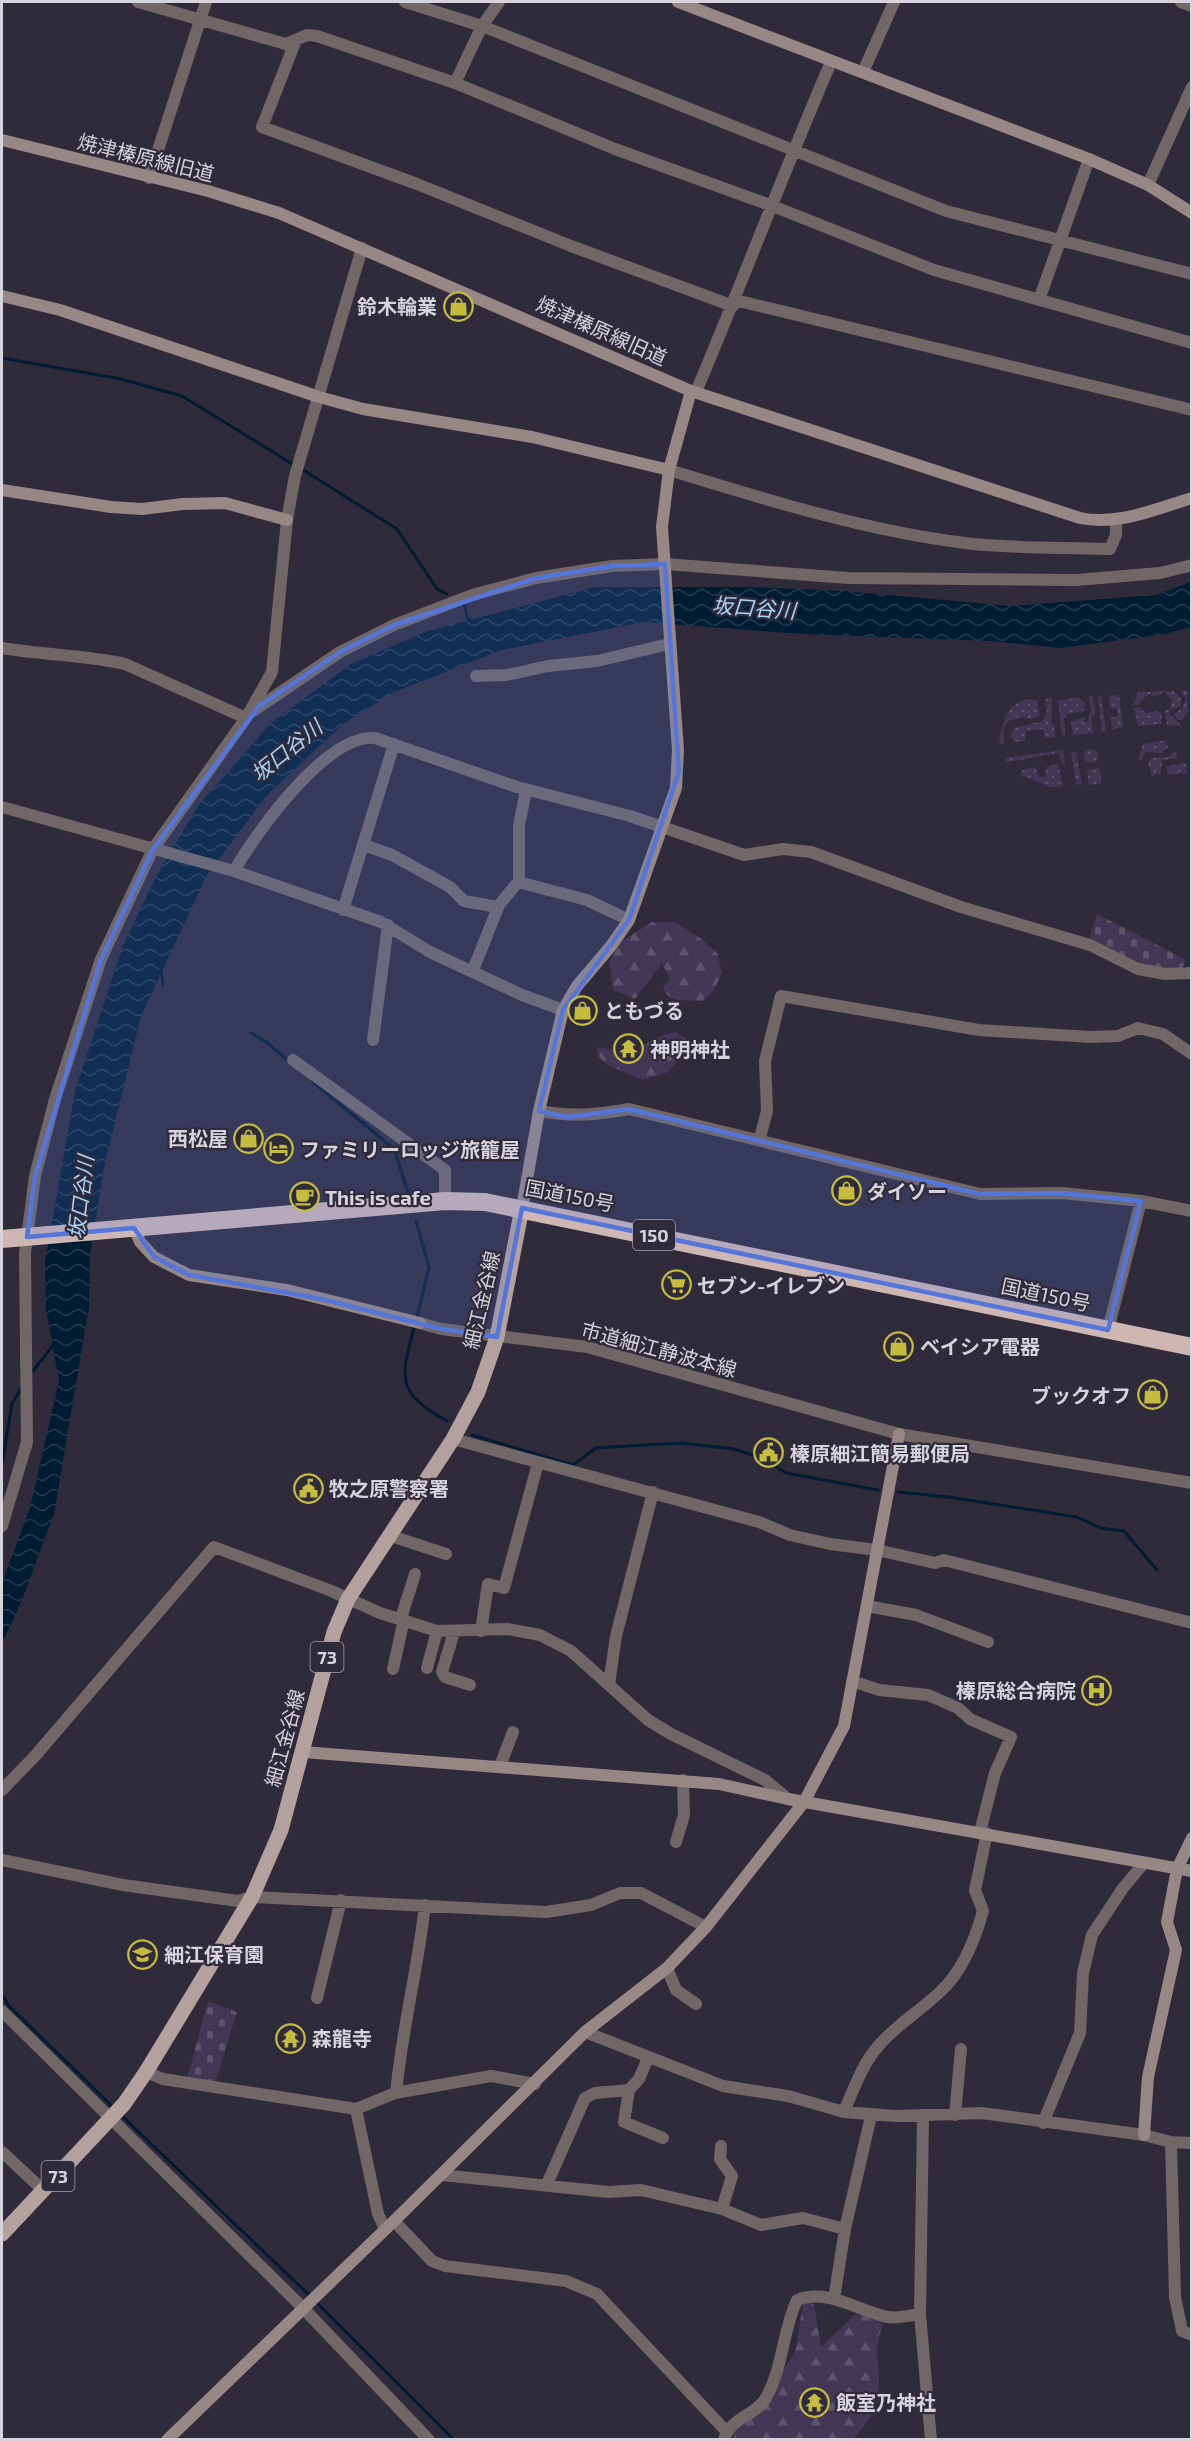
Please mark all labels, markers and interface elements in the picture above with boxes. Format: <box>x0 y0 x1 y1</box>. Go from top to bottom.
street label: 焼津榛原線旧道 <box>75 128 217 186</box>
shop icon: 鈴木輪業 <box>442 290 474 322</box>
street label: 焼津榛原線旧道 <box>533 291 671 369</box>
place label: 鈴木輪業 <box>357 294 437 318</box>
water label: 坂口谷川 <box>711 592 799 623</box>
water label: 坂口谷川 <box>245 713 328 786</box>
shop icon: ともづる <box>567 994 599 1026</box>
place label: ともづる <box>604 998 684 1022</box>
temple icon: 神明神社 <box>613 1033 645 1065</box>
place label: 神明神社 <box>650 1037 730 1061</box>
shop icon: 西松屋 <box>233 1122 265 1154</box>
place label: 西松屋 <box>168 1126 228 1150</box>
hotel icon: ファミリーロッジ旅籠屋 <box>263 1133 295 1165</box>
place label: ファミリーロッジ旅籠屋 <box>300 1137 520 1161</box>
water label: 坂口谷川 <box>62 1152 98 1240</box>
street label: 国道150号 <box>523 1175 617 1215</box>
shop icon: ダイソー <box>830 1175 862 1207</box>
place label: ダイソー <box>867 1179 947 1203</box>
cafe icon: This is cafe <box>288 1181 320 1213</box>
place label: This is cafe <box>325 1185 431 1209</box>
road number: 150 <box>633 1220 675 1250</box>
street label: 細江金谷線 <box>458 1249 504 1351</box>
supermarket icon: セブン-イレブン <box>660 1269 692 1301</box>
place label: セブン-イレブン <box>697 1273 845 1297</box>
street label: 国道150号 <box>999 1273 1093 1315</box>
street label: 市道細江静波本線 <box>579 1317 739 1381</box>
shop icon: ベイシア電器 <box>883 1330 915 1362</box>
place label: ベイシア電器 <box>920 1334 1040 1358</box>
shop icon: ブックオフ <box>1136 1379 1168 1411</box>
place label: ブックオフ <box>1031 1383 1131 1407</box>
public building icon: 榛原細江簡易郵便局 <box>753 1437 785 1469</box>
place label: 榛原細江簡易郵便局 <box>790 1441 970 1465</box>
public building icon: 牧之原警察署 <box>292 1472 324 1504</box>
place label: 牧之原警察署 <box>329 1476 449 1500</box>
road number: 73 <box>310 1642 344 1672</box>
hospital icon: 榛原総合病院 <box>1081 1674 1113 1706</box>
place label: 榛原総合病院 <box>956 1678 1076 1702</box>
street label: 細江金谷線 <box>259 1687 309 1789</box>
school or university icon: 細江保育園 <box>127 1938 159 1970</box>
place label: 細江保育園 <box>164 1942 264 1966</box>
temple icon: 森龍寺 <box>275 2022 307 2054</box>
place label: 森龍寺 <box>312 2026 372 2050</box>
road number: 73 <box>42 2161 74 2191</box>
temple icon: 飯室乃神社 <box>799 2386 831 2418</box>
place label: 飯室乃神社 <box>836 2390 936 2414</box>

